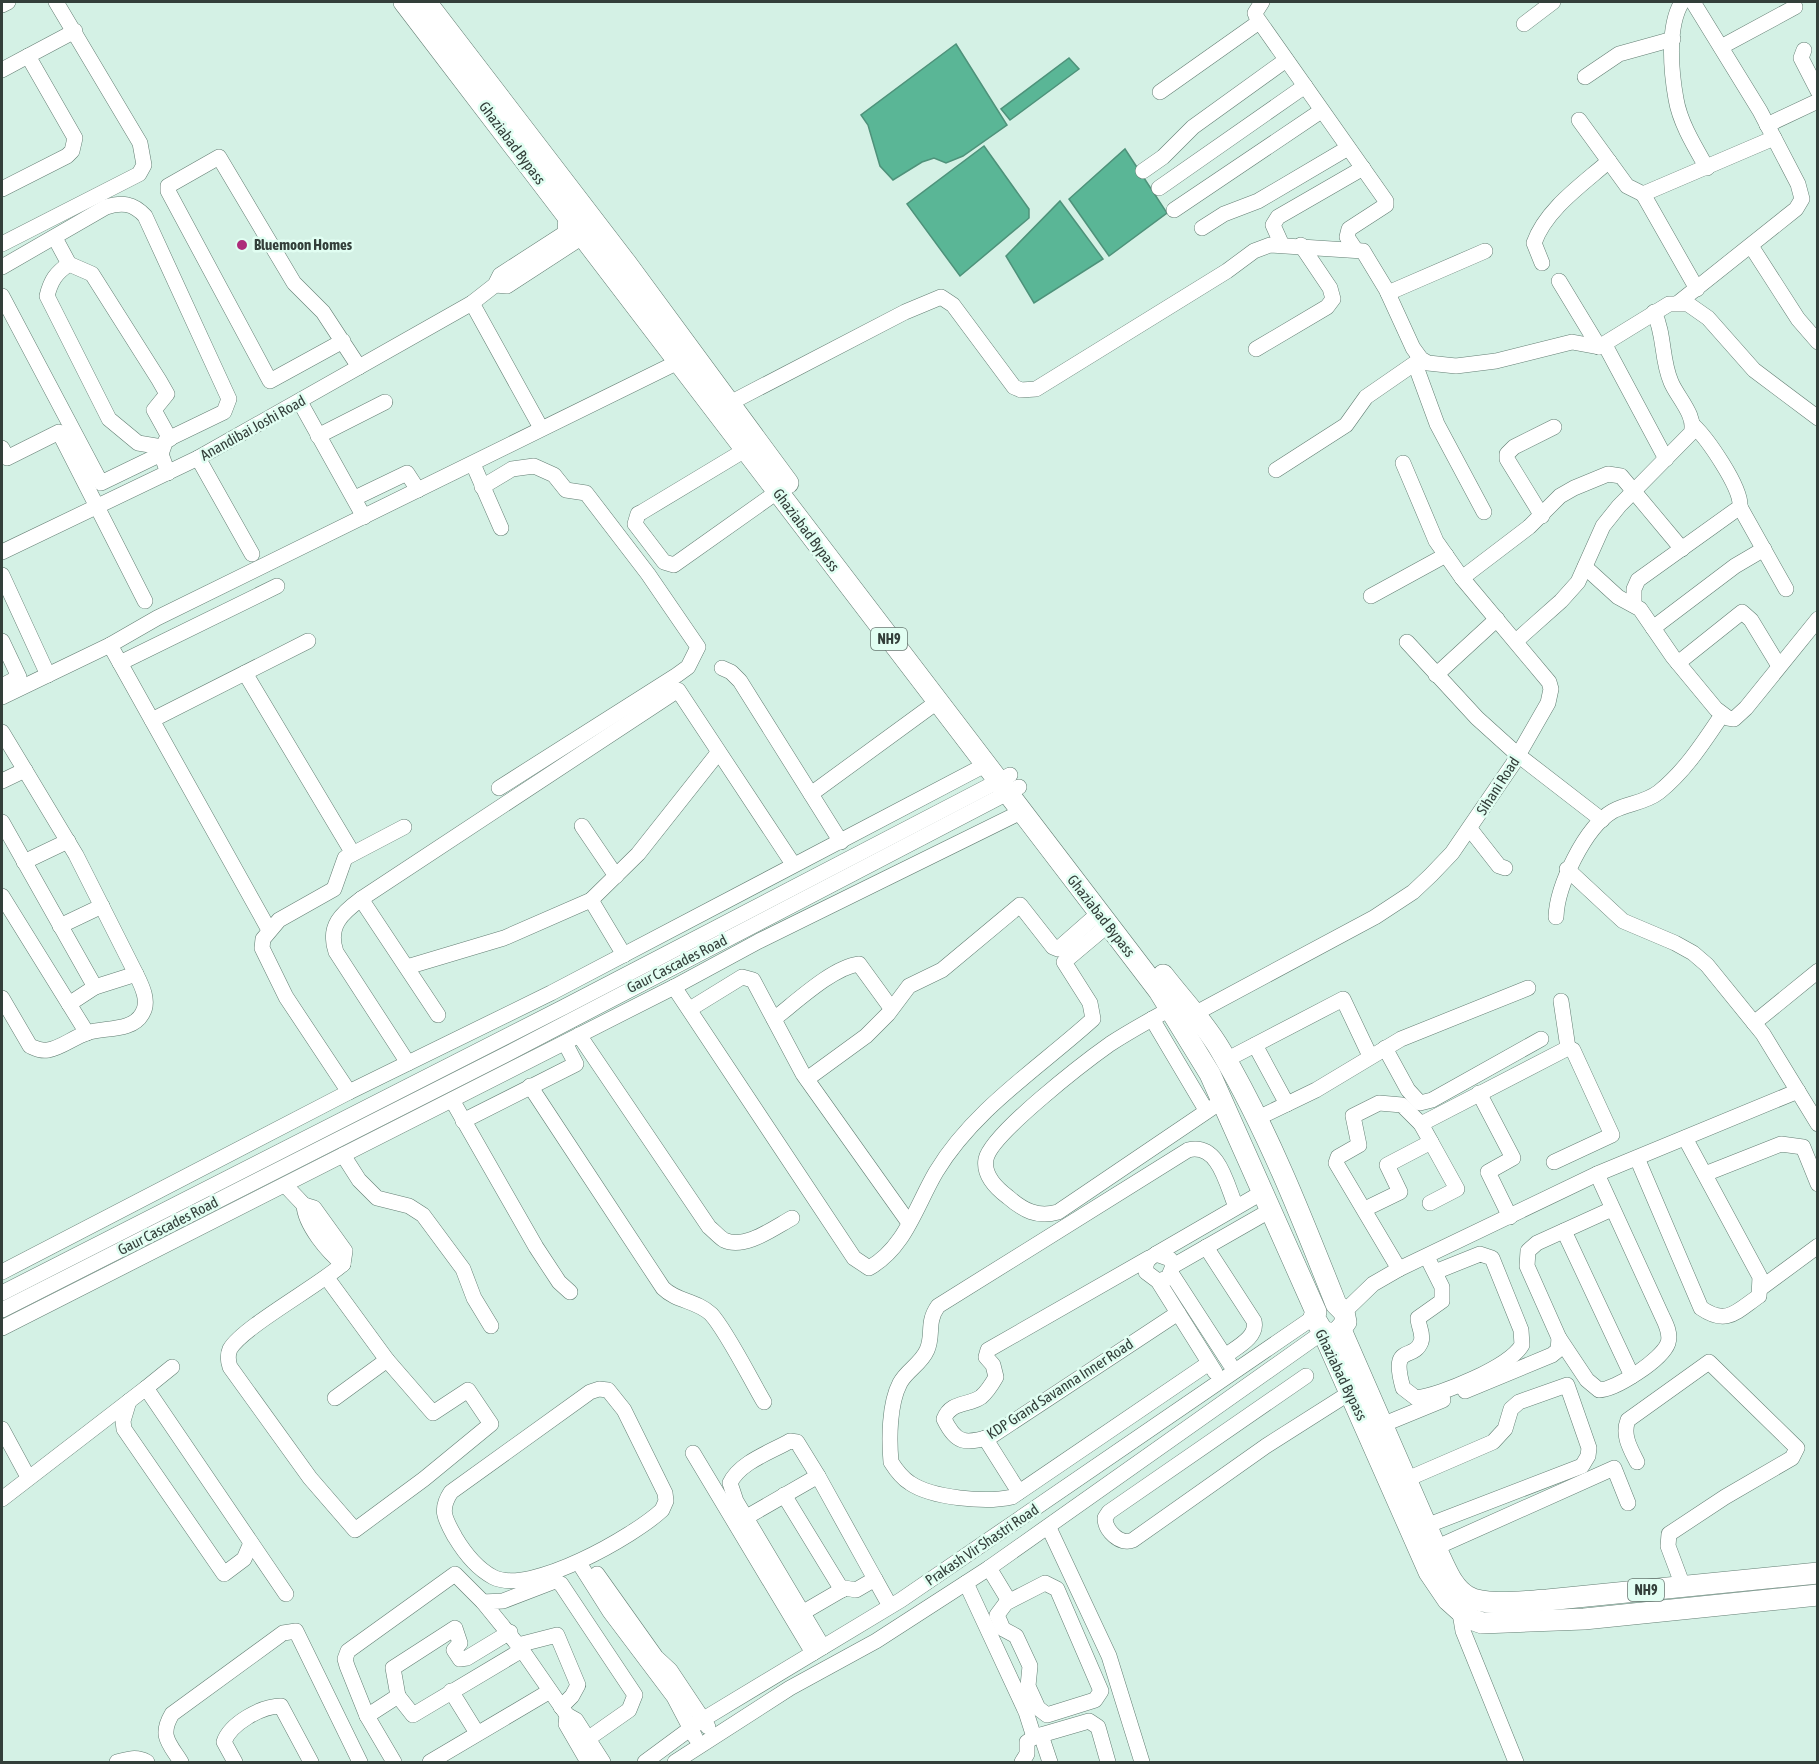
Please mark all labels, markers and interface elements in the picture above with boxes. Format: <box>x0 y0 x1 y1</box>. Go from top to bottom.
street label: Ghaziabad Bypass <box>476 98 549 187</box>
place label: Bluemoon Homes <box>254 236 353 253</box>
marker: Bluemoon Homes <box>235 238 249 252</box>
street label: Anandibai Joshi Road <box>197 392 308 464</box>
street label: Ghaziabad Bypass <box>770 485 843 574</box>
road number: NH9 <box>871 628 907 650</box>
street label: Sihani Road <box>1473 754 1523 818</box>
street label: Ghaziabad Bypass <box>1064 871 1139 960</box>
street label: Gaur Cascades Road <box>624 931 730 996</box>
street label: Gaur Cascades Road <box>115 1193 221 1258</box>
street label: Ghaziabad Bypass <box>1312 1326 1371 1423</box>
street label: KDP Grand Savanna Inner Road <box>983 1335 1136 1442</box>
street label: Prakash Vir Shastri Road <box>922 1500 1041 1589</box>
road number: NH9 <box>1628 1579 1664 1601</box>

